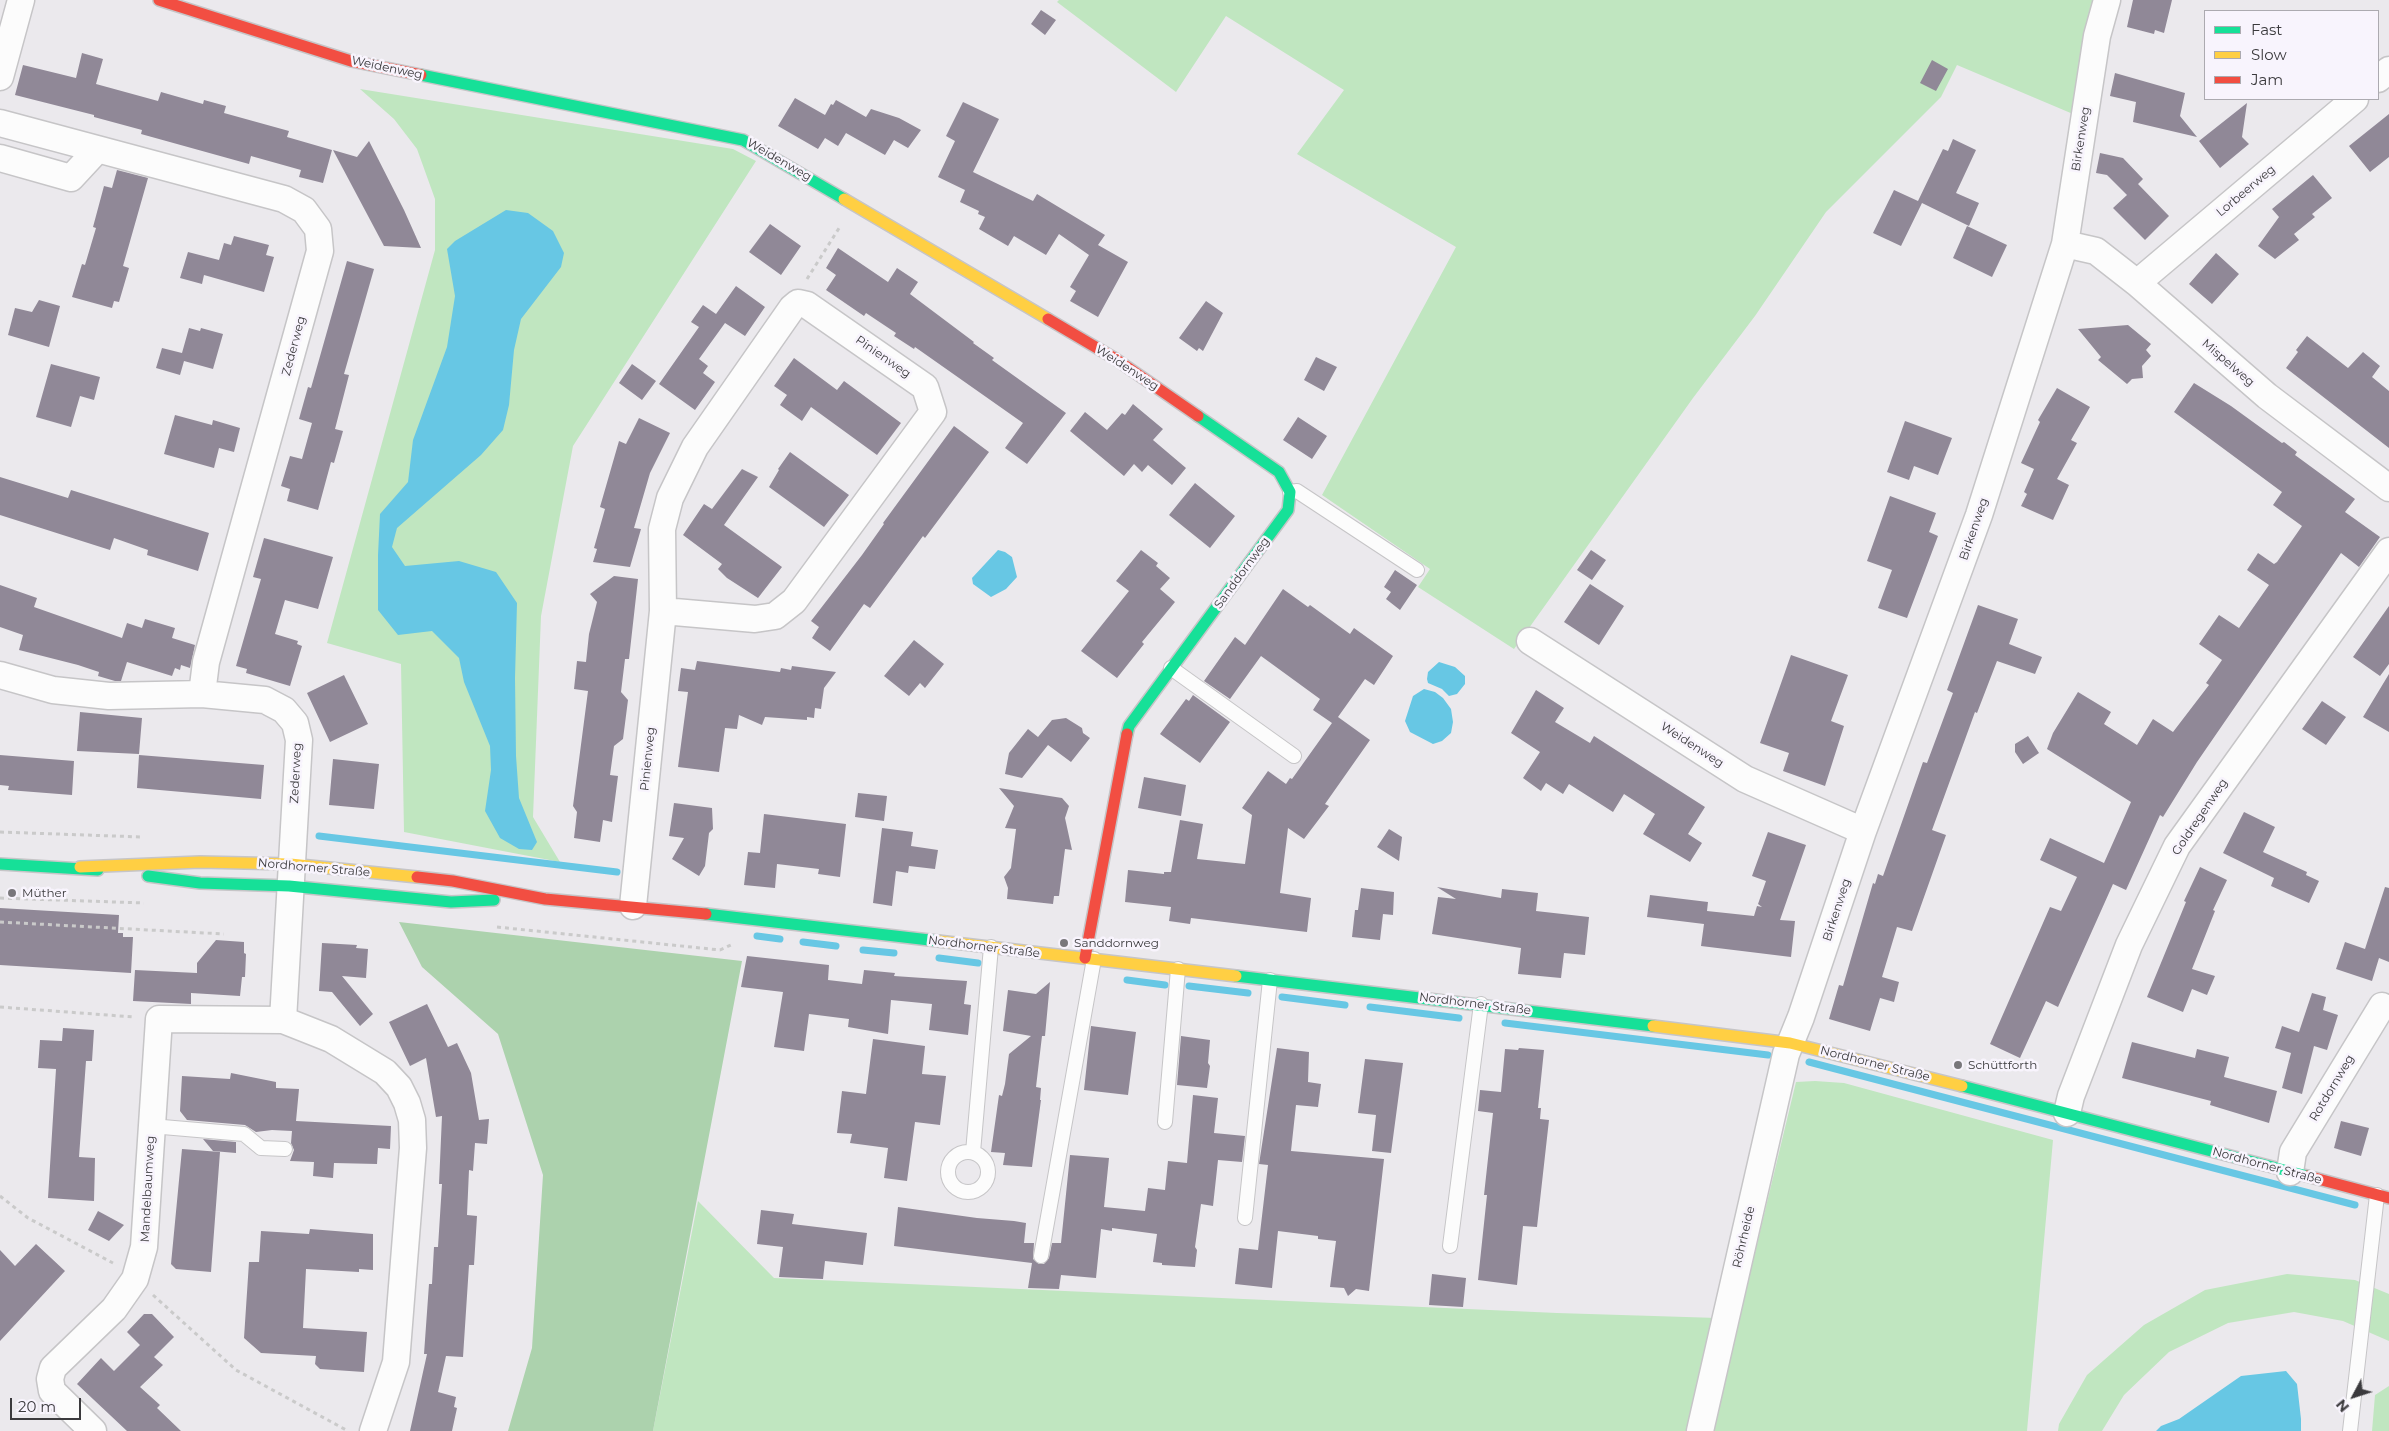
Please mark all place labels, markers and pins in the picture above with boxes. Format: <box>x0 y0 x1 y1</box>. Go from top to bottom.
place label: Müther <box>22 886 67 900</box>
marker: Müther <box>6 887 18 899</box>
place label: Sanddornweg <box>1074 936 1159 950</box>
marker: Sanddornweg <box>1058 937 1070 949</box>
place label: Schüttforth <box>1968 1058 2037 1072</box>
marker: Schüttforth <box>1952 1059 1964 1071</box>

